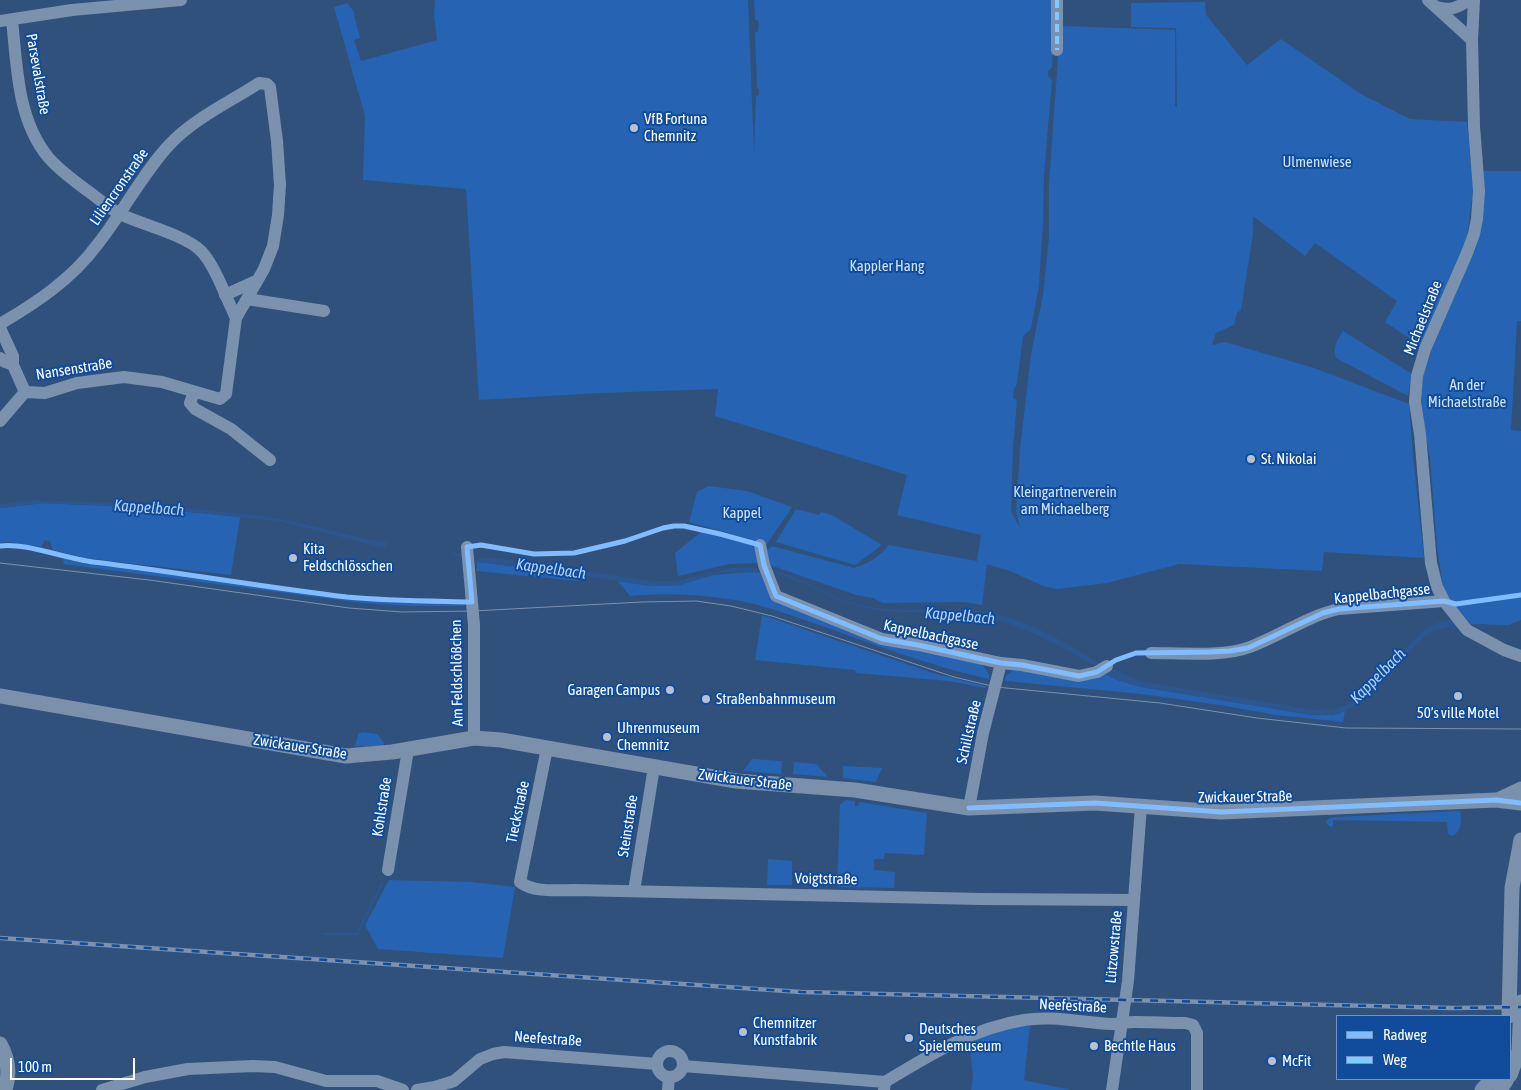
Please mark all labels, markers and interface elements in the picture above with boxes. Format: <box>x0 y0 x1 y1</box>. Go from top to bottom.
street label: Parsevalstraße <box>22 32 54 116</box>
place label: VfB Fortuna Chemnitz <box>644 110 708 145</box>
marker: VfB Fortuna Chemnitz <box>628 122 640 134</box>
street label: Liliencronstraße <box>86 145 152 229</box>
park label: Ulmenwiese <box>1282 153 1352 171</box>
park label: Kappler Hang <box>850 257 924 275</box>
street label: Michaelstraße <box>1400 278 1446 358</box>
street label: Nansenstraße <box>35 354 113 384</box>
park label: An der Michaelstraße <box>1428 376 1506 411</box>
place label: St. Nikolai <box>1261 450 1316 468</box>
marker: St. Nikolai <box>1245 453 1257 465</box>
park label: Kleingartnerverein am Michaelberg <box>1013 483 1117 518</box>
water label: Kappelbach <box>113 496 185 520</box>
park label: Kappel <box>722 504 762 522</box>
place label: Kita Feldschlösschen <box>303 540 393 575</box>
marker: Kita Feldschlösschen <box>287 552 299 564</box>
water label: Kappelbach <box>515 555 587 583</box>
street label: Kappelbachgasse <box>1333 580 1431 608</box>
water label: Kappelbach <box>924 603 996 629</box>
street label: Kappelbachgasse <box>882 616 980 654</box>
street label: Am Feldschlößchen <box>447 620 467 726</box>
water label: Kappelbach <box>1346 644 1410 708</box>
place label: Garagen Campus <box>568 681 660 699</box>
marker: Garagen Campus <box>664 684 676 696</box>
place label: Straßenbahnmuseum <box>716 690 836 708</box>
marker: 50’s ville Motel <box>1452 690 1464 702</box>
marker: Straßenbahnmuseum <box>700 693 712 705</box>
street label: Schillstraße <box>953 698 985 766</box>
place label: 50’s ville Motel <box>1417 704 1499 722</box>
place label: Uhrenmuseum Chemnitz <box>617 719 700 754</box>
street label: Zwickauer Straße <box>252 731 348 763</box>
marker: Uhrenmuseum Chemnitz <box>601 731 613 743</box>
street label: Zwickauer Straße <box>697 765 793 795</box>
street label: Kohlstraße <box>368 776 396 838</box>
street label: Tieckstraße <box>503 779 533 845</box>
street label: Zwickauer Straße <box>1198 787 1292 807</box>
street label: Steinstraße <box>614 794 642 858</box>
street label: Voigtstraße <box>794 869 858 889</box>
street label: Lützowstraße <box>1102 910 1126 984</box>
street label: Neefestraße <box>1039 995 1107 1017</box>
place label: Chemnitzer Kunstfabrik <box>753 1014 817 1049</box>
legend <box>1336 1015 1511 1080</box>
place label: Deutsches Spielemuseum <box>919 1020 1001 1055</box>
marker: Chemnitzer Kunstfabrik <box>737 1026 749 1038</box>
text: Radweg <box>1383 1026 1427 1043</box>
street label: Neefestraße <box>513 1028 583 1050</box>
marker: Deutsches Spielemuseum <box>903 1032 915 1044</box>
place label: Bechtle Haus <box>1104 1037 1176 1055</box>
marker: Bechtle Haus <box>1088 1040 1100 1052</box>
scale bar <box>12 1048 138 1080</box>
text: Weg <box>1383 1051 1407 1068</box>
place label: McFit <box>1282 1052 1311 1070</box>
marker: McFit <box>1266 1055 1278 1067</box>
text: 100 m <box>18 1058 52 1075</box>

